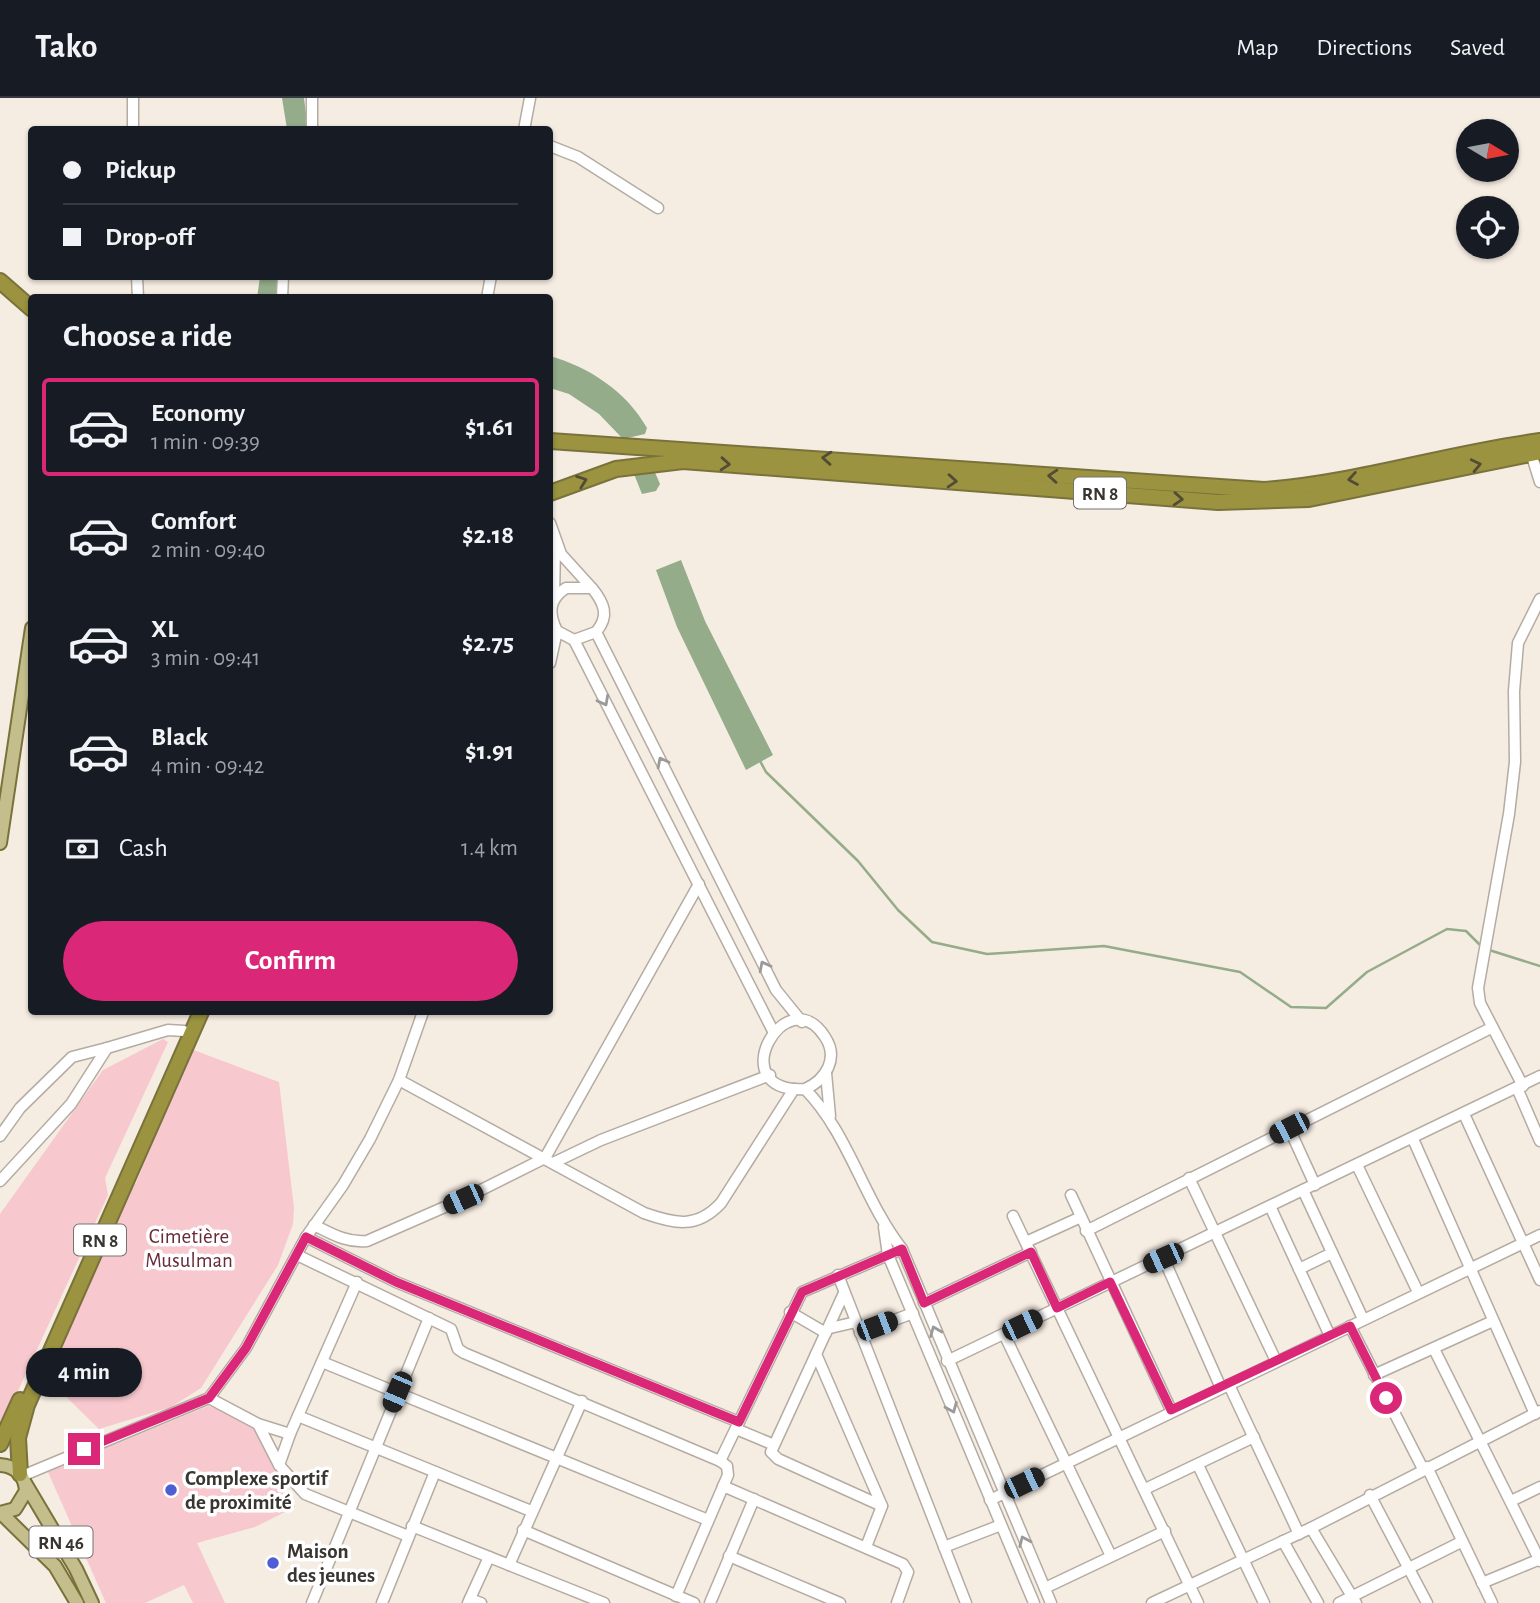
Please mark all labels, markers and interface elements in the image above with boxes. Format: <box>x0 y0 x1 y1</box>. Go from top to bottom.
text: Tako <box>35 31 98 64</box>
text: Map <box>1236 36 1278 60</box>
text: Directions <box>1316 36 1412 60</box>
text: Saved <box>1450 36 1505 60</box>
north arrow <box>1456 119 1519 182</box>
map controls <box>1456 119 1519 259</box>
text: Pickup <box>105 157 176 183</box>
button: locate <box>1456 196 1519 259</box>
text: Drop-off <box>105 224 194 250</box>
text: Choose a ride <box>63 320 232 352</box>
icon: car <box>67 396 130 459</box>
text: Economy <box>151 400 245 426</box>
text: $1.61 <box>465 414 514 440</box>
text: 1 min · 09:39 <box>151 431 260 454</box>
one-way arrow <box>821 451 832 466</box>
one-way arrow <box>720 456 731 471</box>
one-way arrow <box>1470 459 1482 473</box>
one-way arrow <box>1048 469 1059 484</box>
one-way arrow <box>1347 471 1359 486</box>
one-way arrow <box>946 473 957 488</box>
one-way arrow <box>576 475 588 489</box>
road number: RN 8 <box>1074 478 1126 508</box>
one-way arrow <box>1173 491 1184 506</box>
icon: car <box>67 504 130 567</box>
text: Comfort <box>151 508 236 534</box>
text: $2.18 <box>462 522 514 548</box>
text: 2 min · 09:40 <box>151 539 265 562</box>
icon: car <box>67 612 130 675</box>
text: XL <box>151 616 178 642</box>
text: $2.75 <box>462 630 514 656</box>
text: 3 min · 09:41 <box>151 647 260 670</box>
one-way arrow <box>595 694 609 706</box>
icon: car <box>67 720 130 783</box>
text: Black <box>151 724 208 750</box>
text: $1.91 <box>465 738 514 764</box>
text: 4 min · 09:42 <box>151 755 264 778</box>
one-way arrow <box>657 757 671 769</box>
icon: cash <box>63 830 101 868</box>
text: Cash <box>119 835 168 861</box>
text: 1.4 km <box>461 837 518 860</box>
button: Confirm <box>63 921 518 1001</box>
one-way arrow <box>758 961 772 973</box>
car <box>1266 1109 1313 1147</box>
car <box>440 1181 487 1217</box>
road number: RN 8 <box>74 1224 126 1256</box>
park label: Cimetière Musulman <box>145 1226 233 1271</box>
car <box>1140 1240 1187 1276</box>
car <box>999 1306 1046 1344</box>
car <box>854 1309 901 1343</box>
one-way arrow <box>930 1325 944 1337</box>
callout: 4 min <box>26 1348 142 1396</box>
text: 4 min <box>58 1361 110 1384</box>
car <box>380 1369 415 1415</box>
route start <box>1370 1382 1402 1414</box>
one-way arrow <box>944 1401 958 1413</box>
route end <box>68 1433 100 1465</box>
car <box>1001 1464 1048 1502</box>
place label: Complexe sportif de proximité <box>185 1468 330 1513</box>
marker: Complexe sportif de proximité <box>163 1482 179 1498</box>
road number: RN 46 <box>29 1526 92 1558</box>
one-way arrow <box>1018 1535 1032 1547</box>
place label: Maison des jeunes <box>287 1541 375 1586</box>
marker: Maison des jeunes <box>265 1555 281 1571</box>

